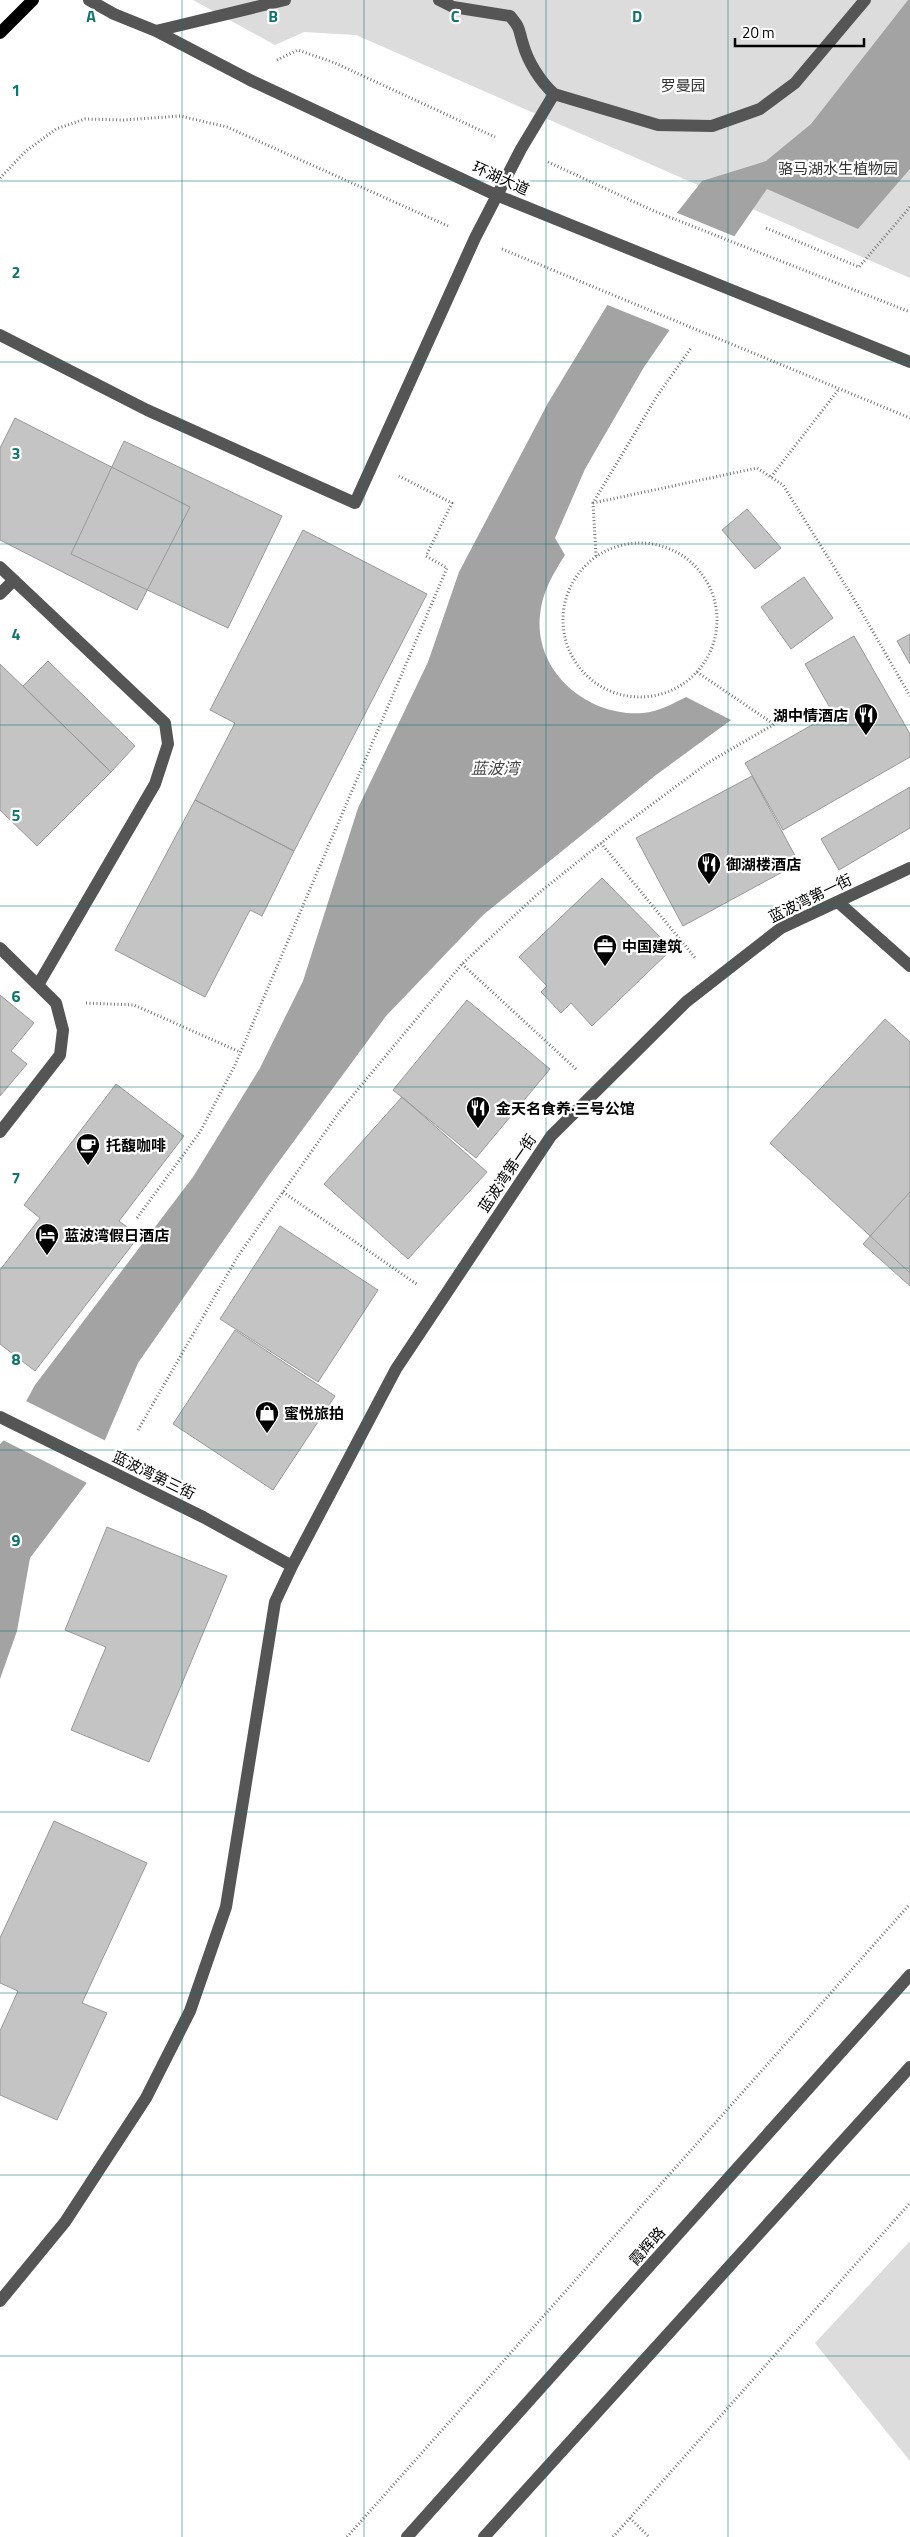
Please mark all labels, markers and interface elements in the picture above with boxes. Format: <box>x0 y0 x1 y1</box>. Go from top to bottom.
text: A <box>86 4 96 28</box>
text: B <box>268 4 278 28</box>
text: C <box>451 4 460 28</box>
text: D <box>632 4 642 28</box>
scale bar <box>735 15 864 47</box>
text: 20 m <box>742 21 775 44</box>
park label: 罗曼园 <box>660 74 706 97</box>
text: 1 <box>12 78 20 102</box>
street label: 环湖大道 <box>469 155 533 201</box>
park label: 骆马湖水生植物园 <box>778 157 898 180</box>
text: 2 <box>12 260 20 284</box>
text: 3 <box>12 441 20 465</box>
text: 4 <box>12 622 21 646</box>
restaurant icon: 湖中情酒店 <box>853 702 879 736</box>
place label: 湖中情酒店 <box>773 704 848 727</box>
water label: 蓝波湾 <box>471 756 522 780</box>
text: 5 <box>12 803 21 827</box>
restaurant icon: 御湖楼酒店 <box>696 851 722 885</box>
place label: 御湖楼酒店 <box>726 853 801 876</box>
street label: 蓝波湾第一街 <box>765 868 855 928</box>
office icon: 中国建筑 <box>592 933 618 967</box>
place label: 中国建筑 <box>622 935 682 958</box>
text: 6 <box>12 984 21 1008</box>
restaurant icon: 金天名食养·三号公馆 <box>465 1095 491 1129</box>
place label: 金天名食养·三号公馆 <box>496 1097 635 1120</box>
street label: 蓝波湾第一街 <box>472 1129 542 1217</box>
cafe icon: 托馥咖啡 <box>75 1132 101 1166</box>
place label: 托馥咖啡 <box>106 1134 166 1157</box>
text: 7 <box>12 1166 20 1190</box>
hotel icon: 蓝波湾假日酒店 <box>34 1222 60 1256</box>
place label: 蓝波湾假日酒店 <box>64 1224 169 1247</box>
text: 8 <box>12 1347 21 1371</box>
shop icon: 蜜悦旅拍 <box>254 1400 280 1434</box>
place label: 蜜悦旅拍 <box>284 1402 344 1425</box>
street label: 蓝波湾第三街 <box>109 1445 199 1505</box>
text: 9 <box>12 1528 21 1552</box>
street label: 霞辉路 <box>623 2222 671 2270</box>

